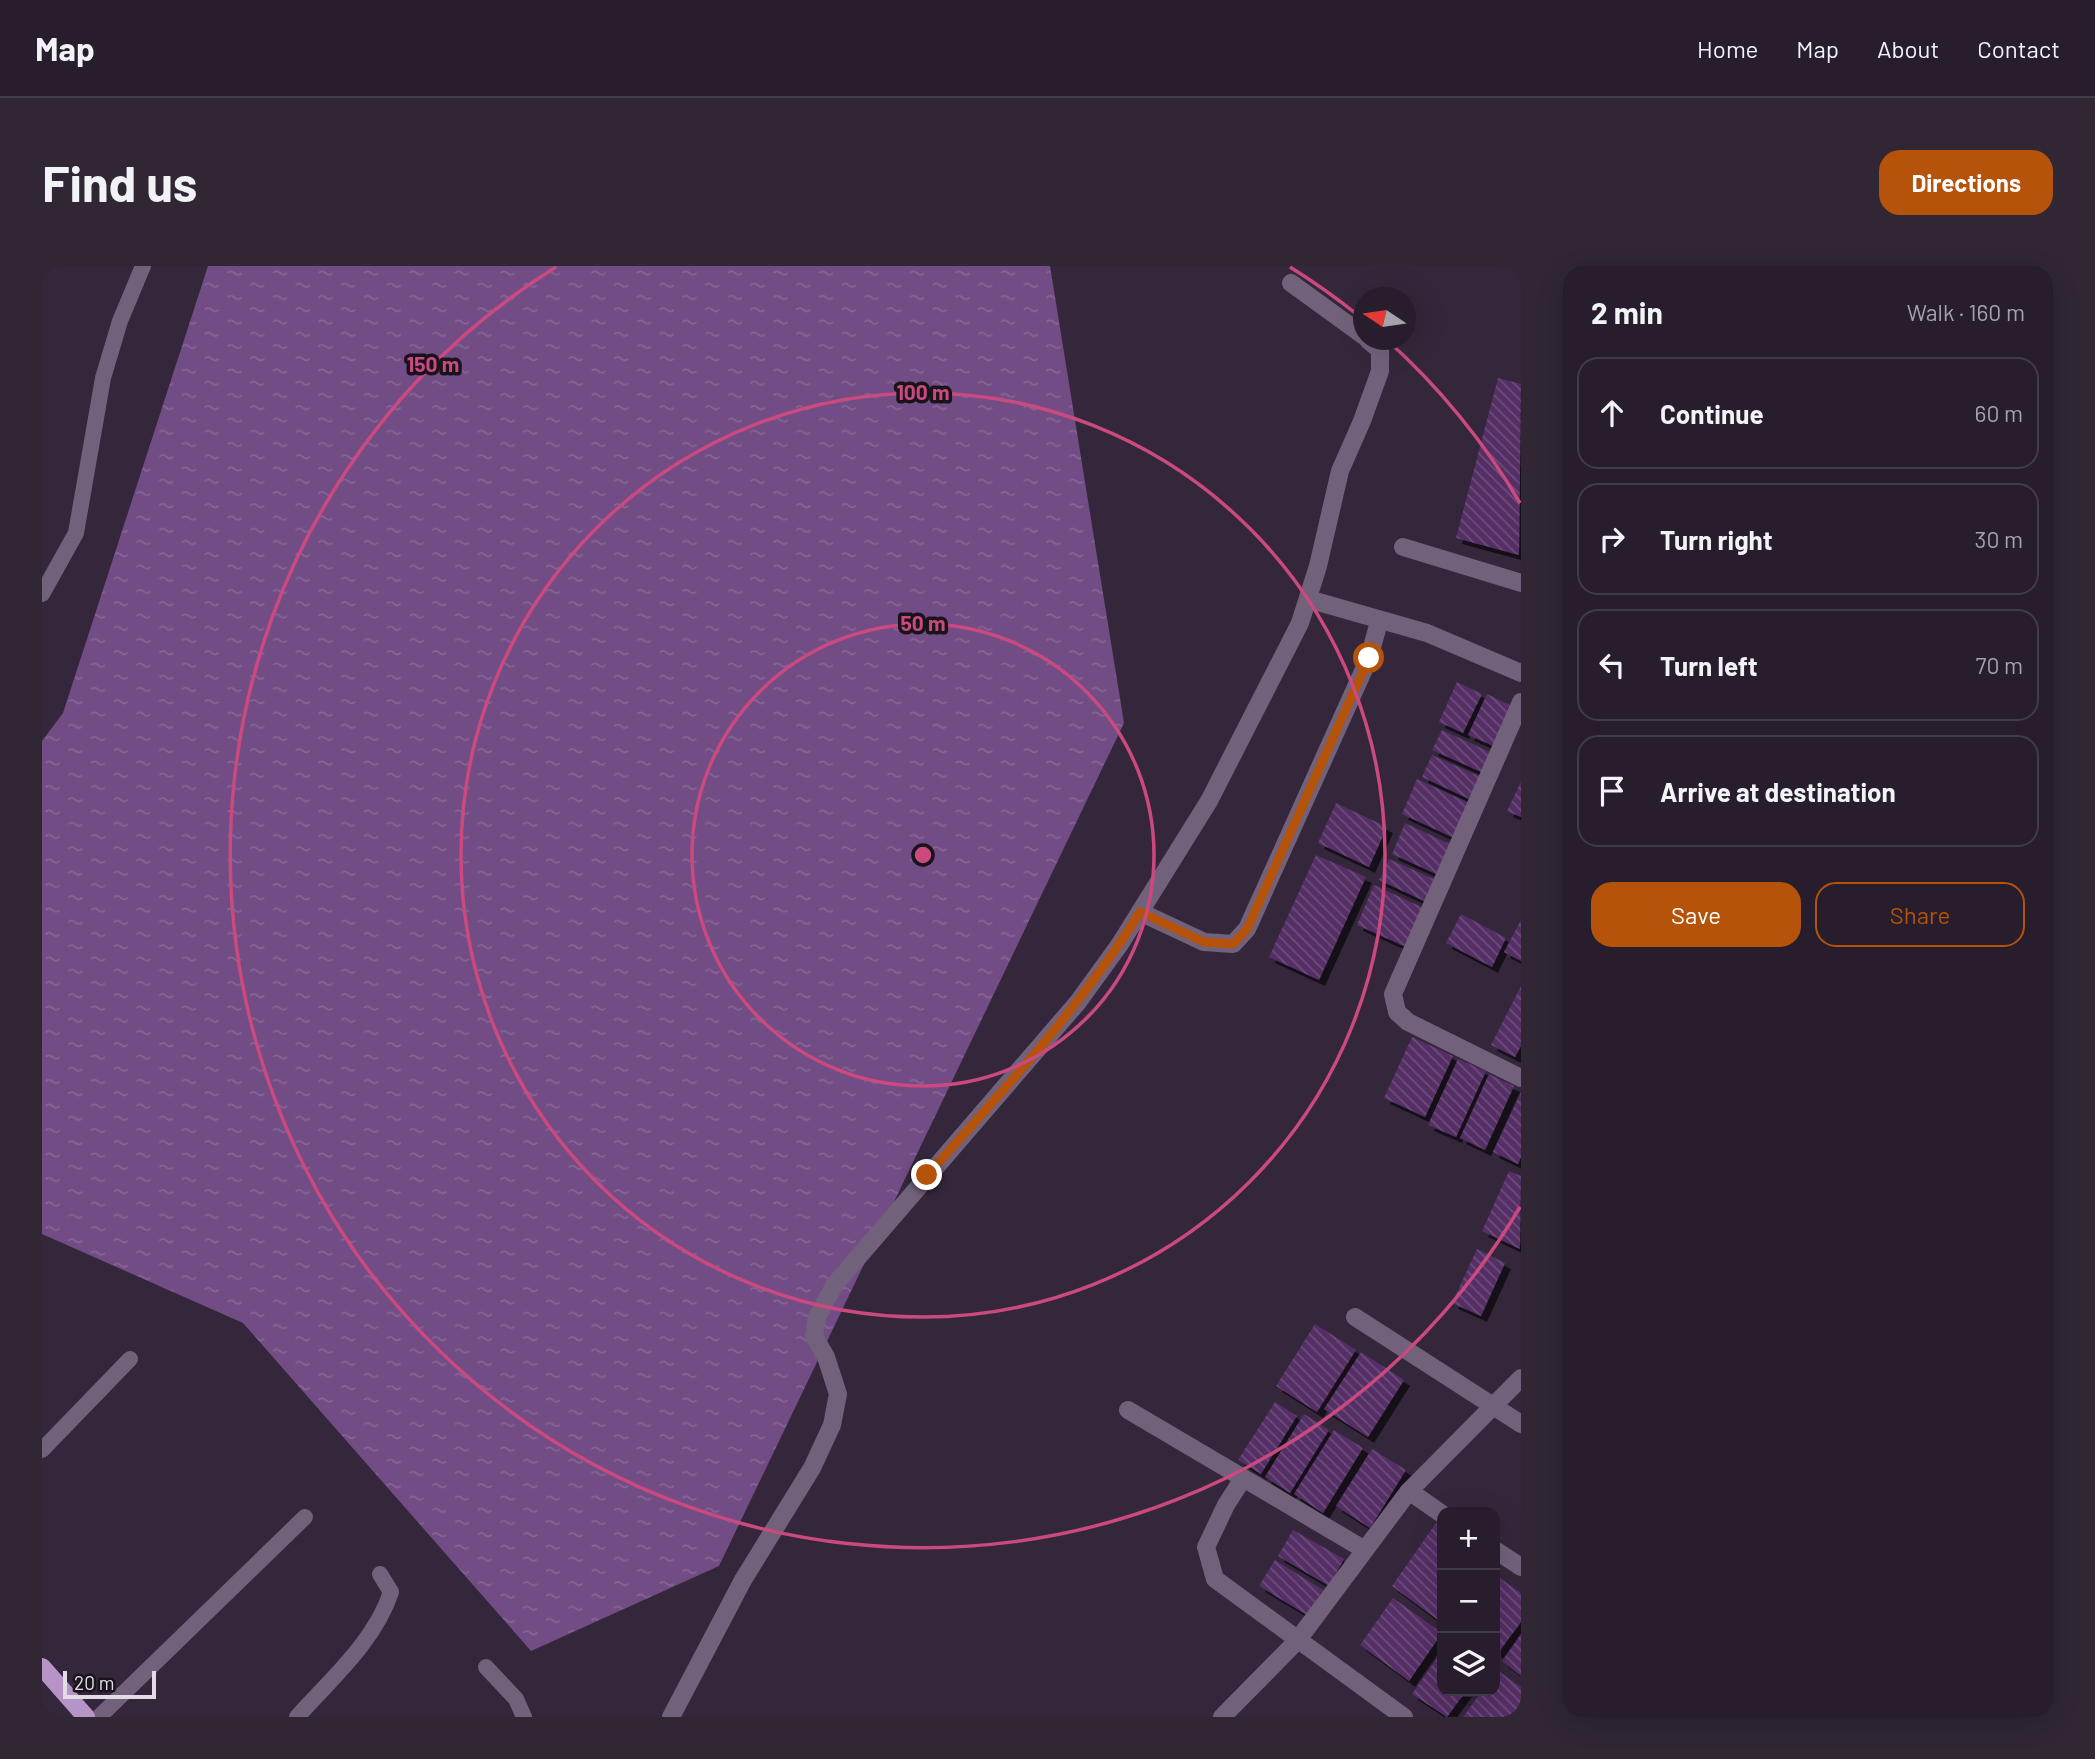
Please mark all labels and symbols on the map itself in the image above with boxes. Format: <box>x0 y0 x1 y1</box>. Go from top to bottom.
north arrow <box>1353 287 1416 350</box>
text: 150 m <box>407 351 459 376</box>
text: 100 m <box>896 379 950 404</box>
text: 50 m <box>900 610 946 635</box>
route start <box>1353 642 1384 673</box>
centre of rings <box>911 843 935 867</box>
route end <box>911 1159 942 1190</box>
scale bar <box>63 1668 156 1700</box>

